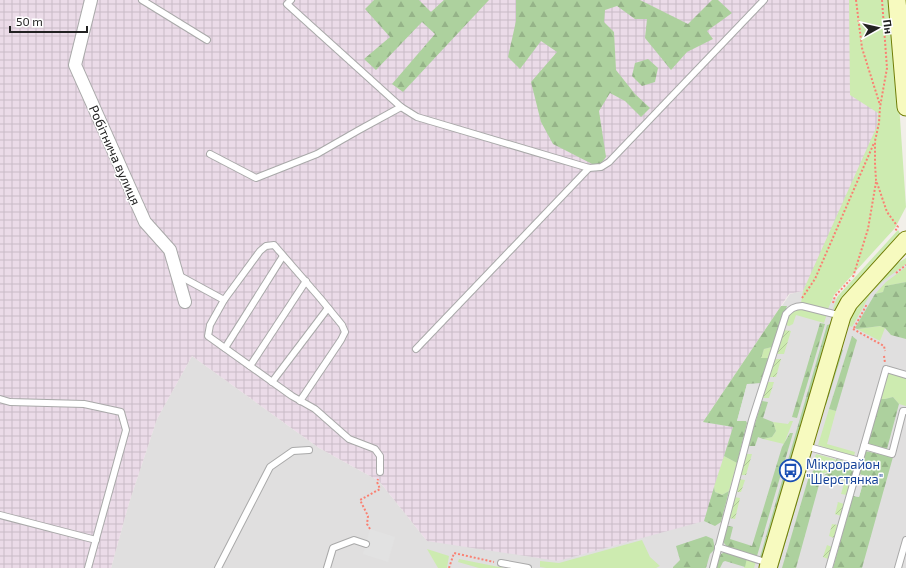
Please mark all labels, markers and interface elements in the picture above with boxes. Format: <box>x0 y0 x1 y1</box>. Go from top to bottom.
scale bar <box>10 8 87 34</box>
north arrow <box>858 8 898 48</box>
text: 50 m <box>16 14 43 28</box>
text: Пн <box>881 19 896 35</box>
street label: Робітнича вулиця <box>86 103 144 207</box>
place label: Мікрорайон "Шерстянка" <box>806 456 883 487</box>
bus stop icon: Мікрорайон "Шерстянка" <box>777 458 803 484</box>

